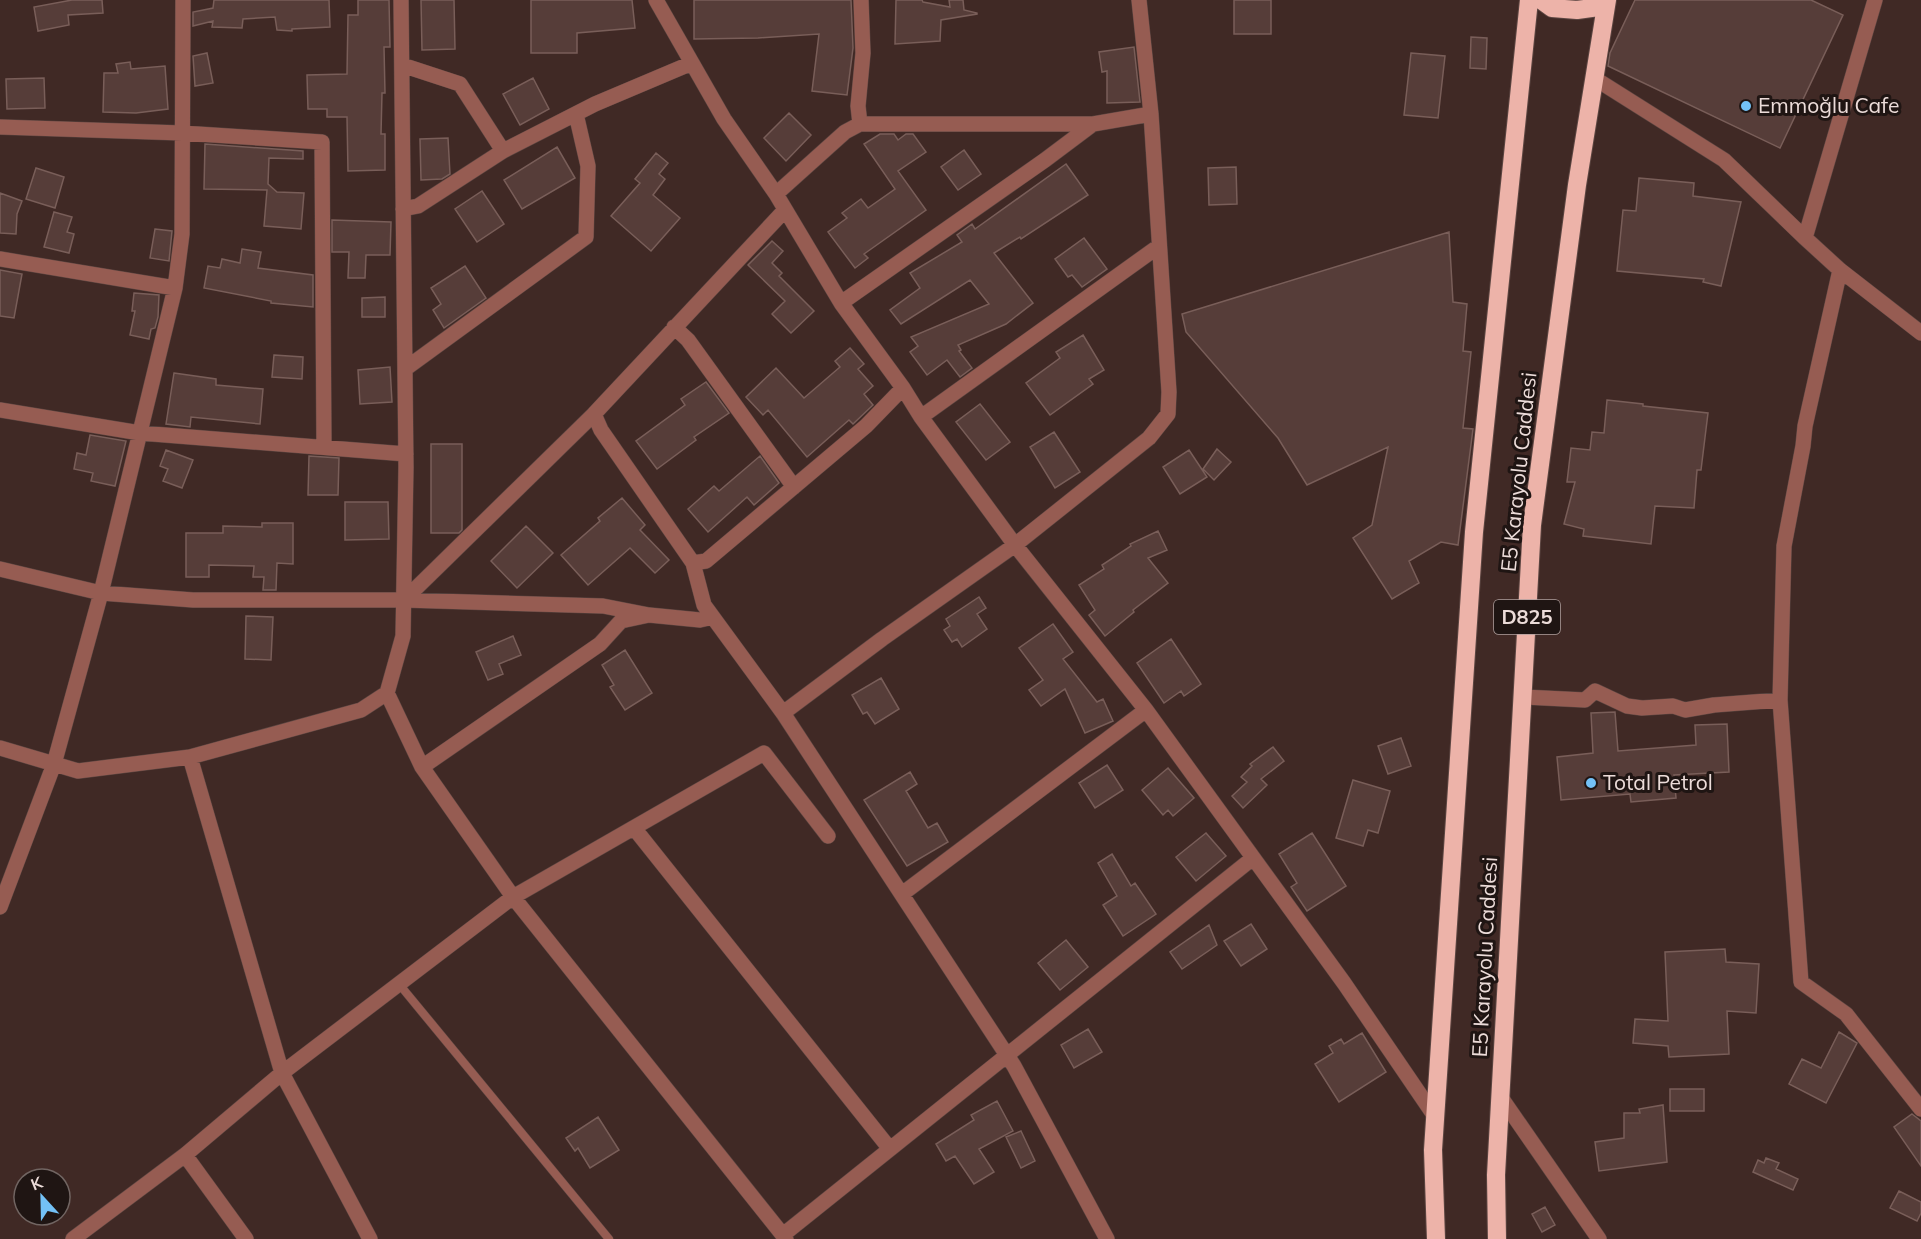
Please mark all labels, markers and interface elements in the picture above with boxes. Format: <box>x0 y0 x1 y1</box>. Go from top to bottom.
place label: Emmoğlu Cafe <box>1758 92 1899 118</box>
marker: Emmoğlu Cafe <box>1739 99 1753 113</box>
street label: E5 Karayolu Caddesi <box>1495 371 1541 573</box>
road number: D825 <box>1494 600 1560 634</box>
place label: Total Petrol <box>1603 769 1713 795</box>
marker: Total Petrol <box>1584 776 1598 790</box>
street label: E5 Karayolu Caddesi <box>1466 856 1502 1058</box>
north arrow <box>12 1167 72 1227</box>
text: K <box>28 1171 46 1194</box>

